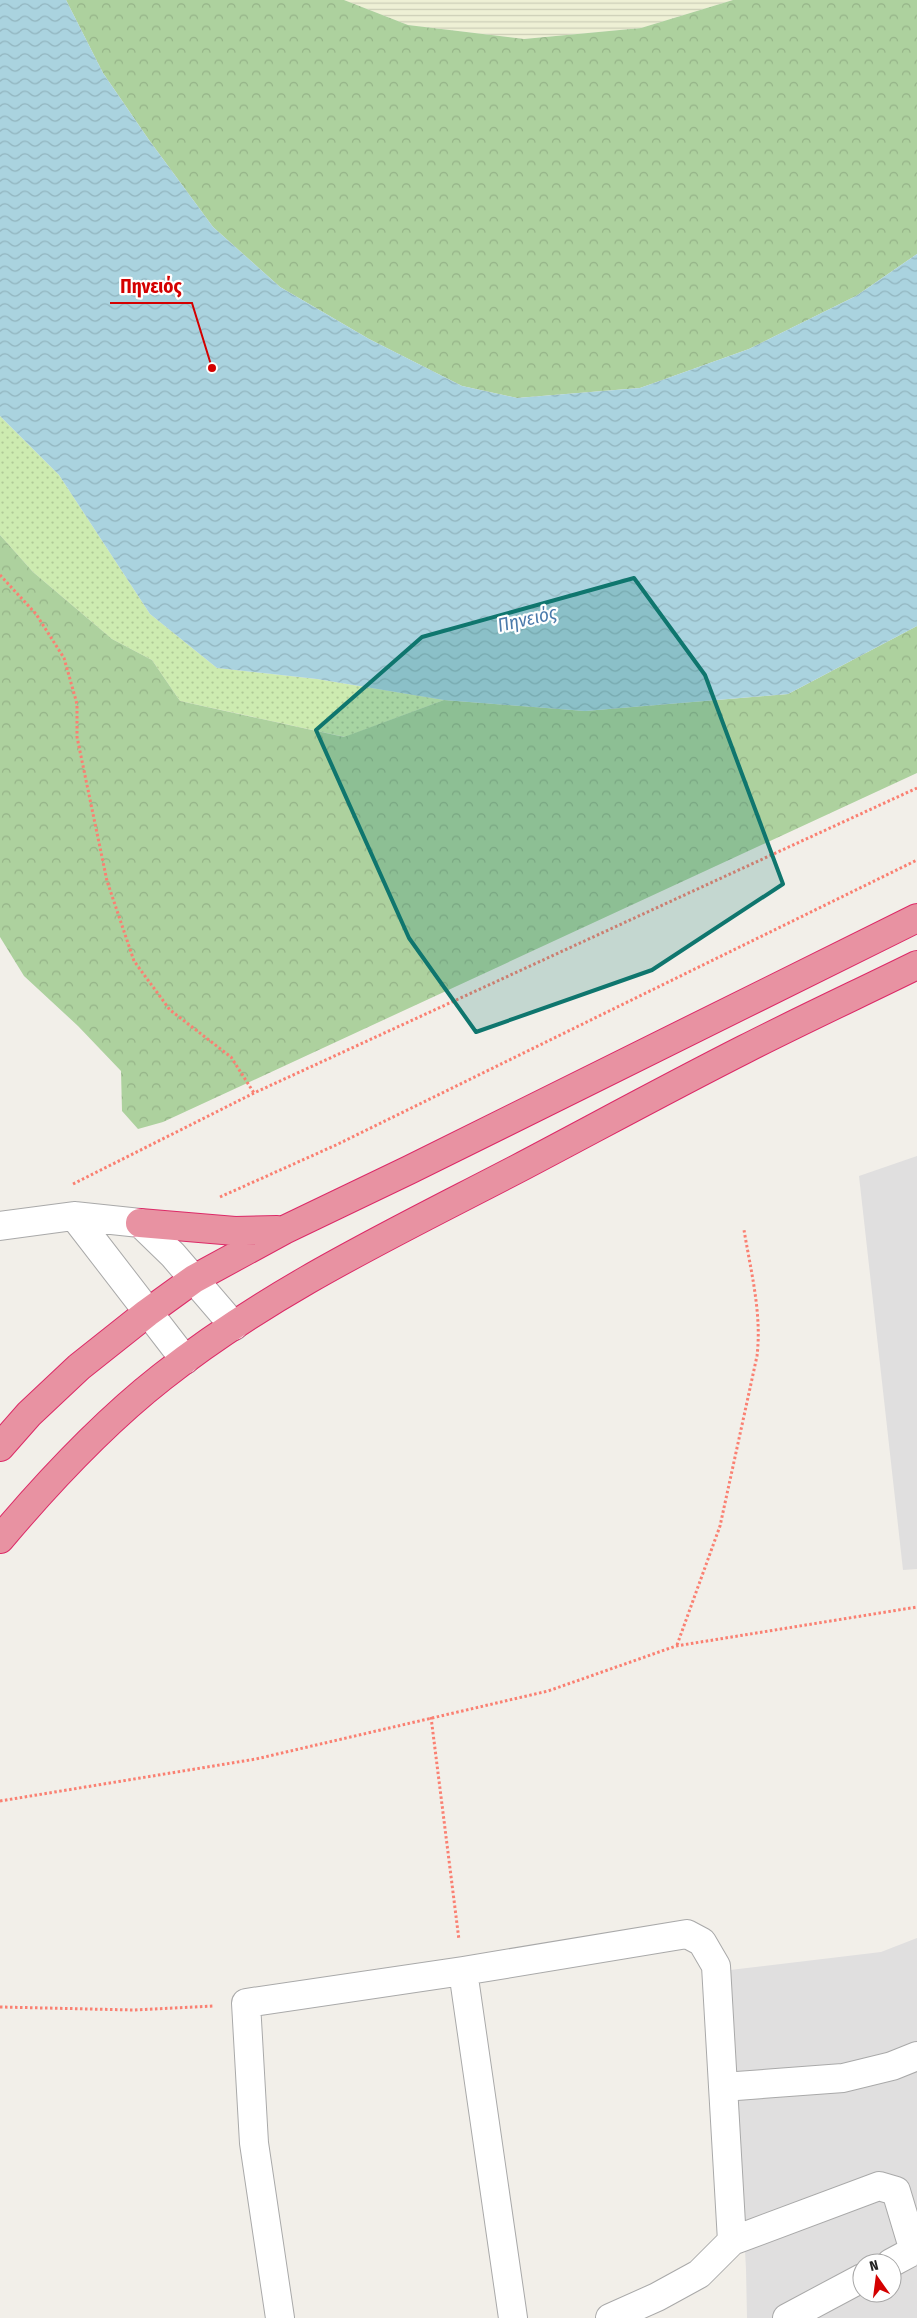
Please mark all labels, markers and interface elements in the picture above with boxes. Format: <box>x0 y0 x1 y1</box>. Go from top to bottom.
callout: Πηνειός <box>110 269 192 303</box>
text: Πηνειός <box>120 275 182 298</box>
water label: Πηνειός <box>495 601 560 637</box>
north arrow <box>852 2253 902 2303</box>
text: N <box>868 2257 880 2275</box>

